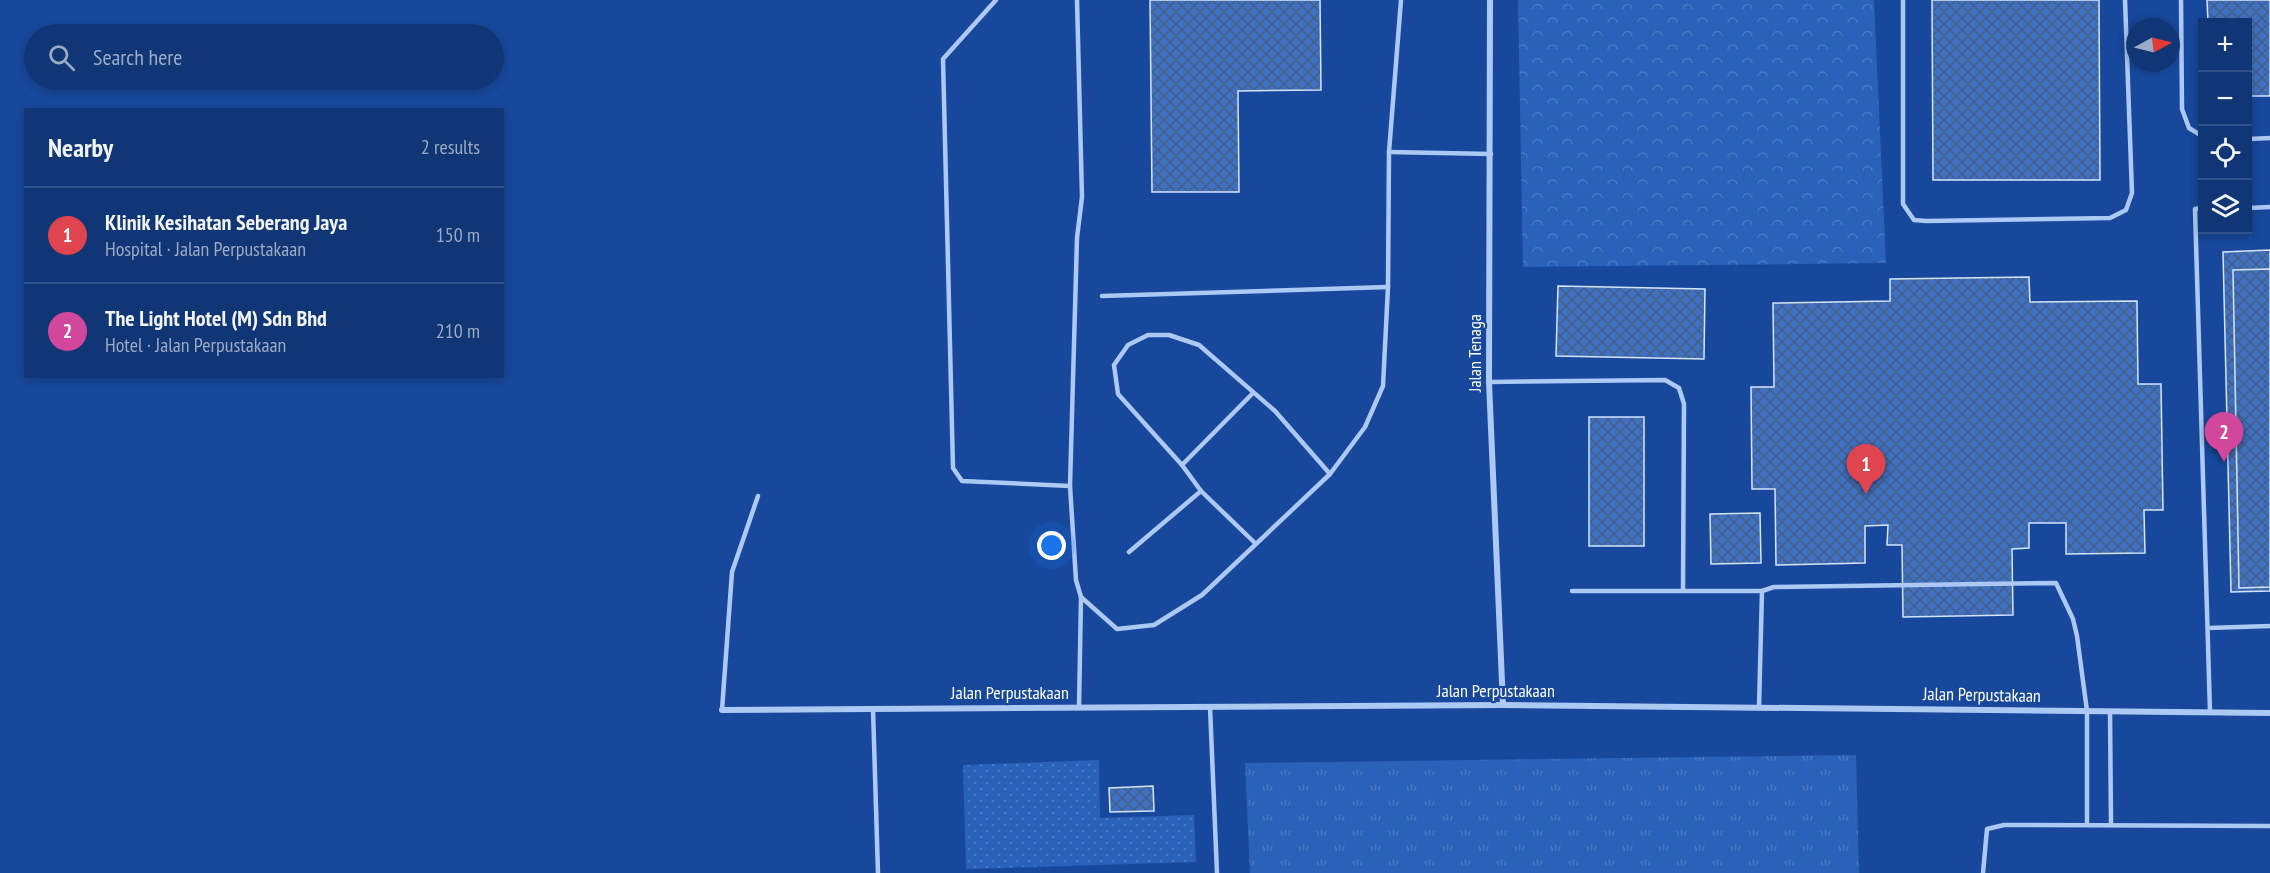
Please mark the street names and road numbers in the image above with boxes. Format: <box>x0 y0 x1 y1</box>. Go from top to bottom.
street label: Jalan Tenaga <box>1463 314 1486 393</box>
street label: Jalan Perpustakaan <box>1436 679 1555 702</box>
street label: Jalan Perpustakaan <box>950 681 1069 704</box>
street label: Jalan Perpustakaan <box>1922 682 2041 707</box>

